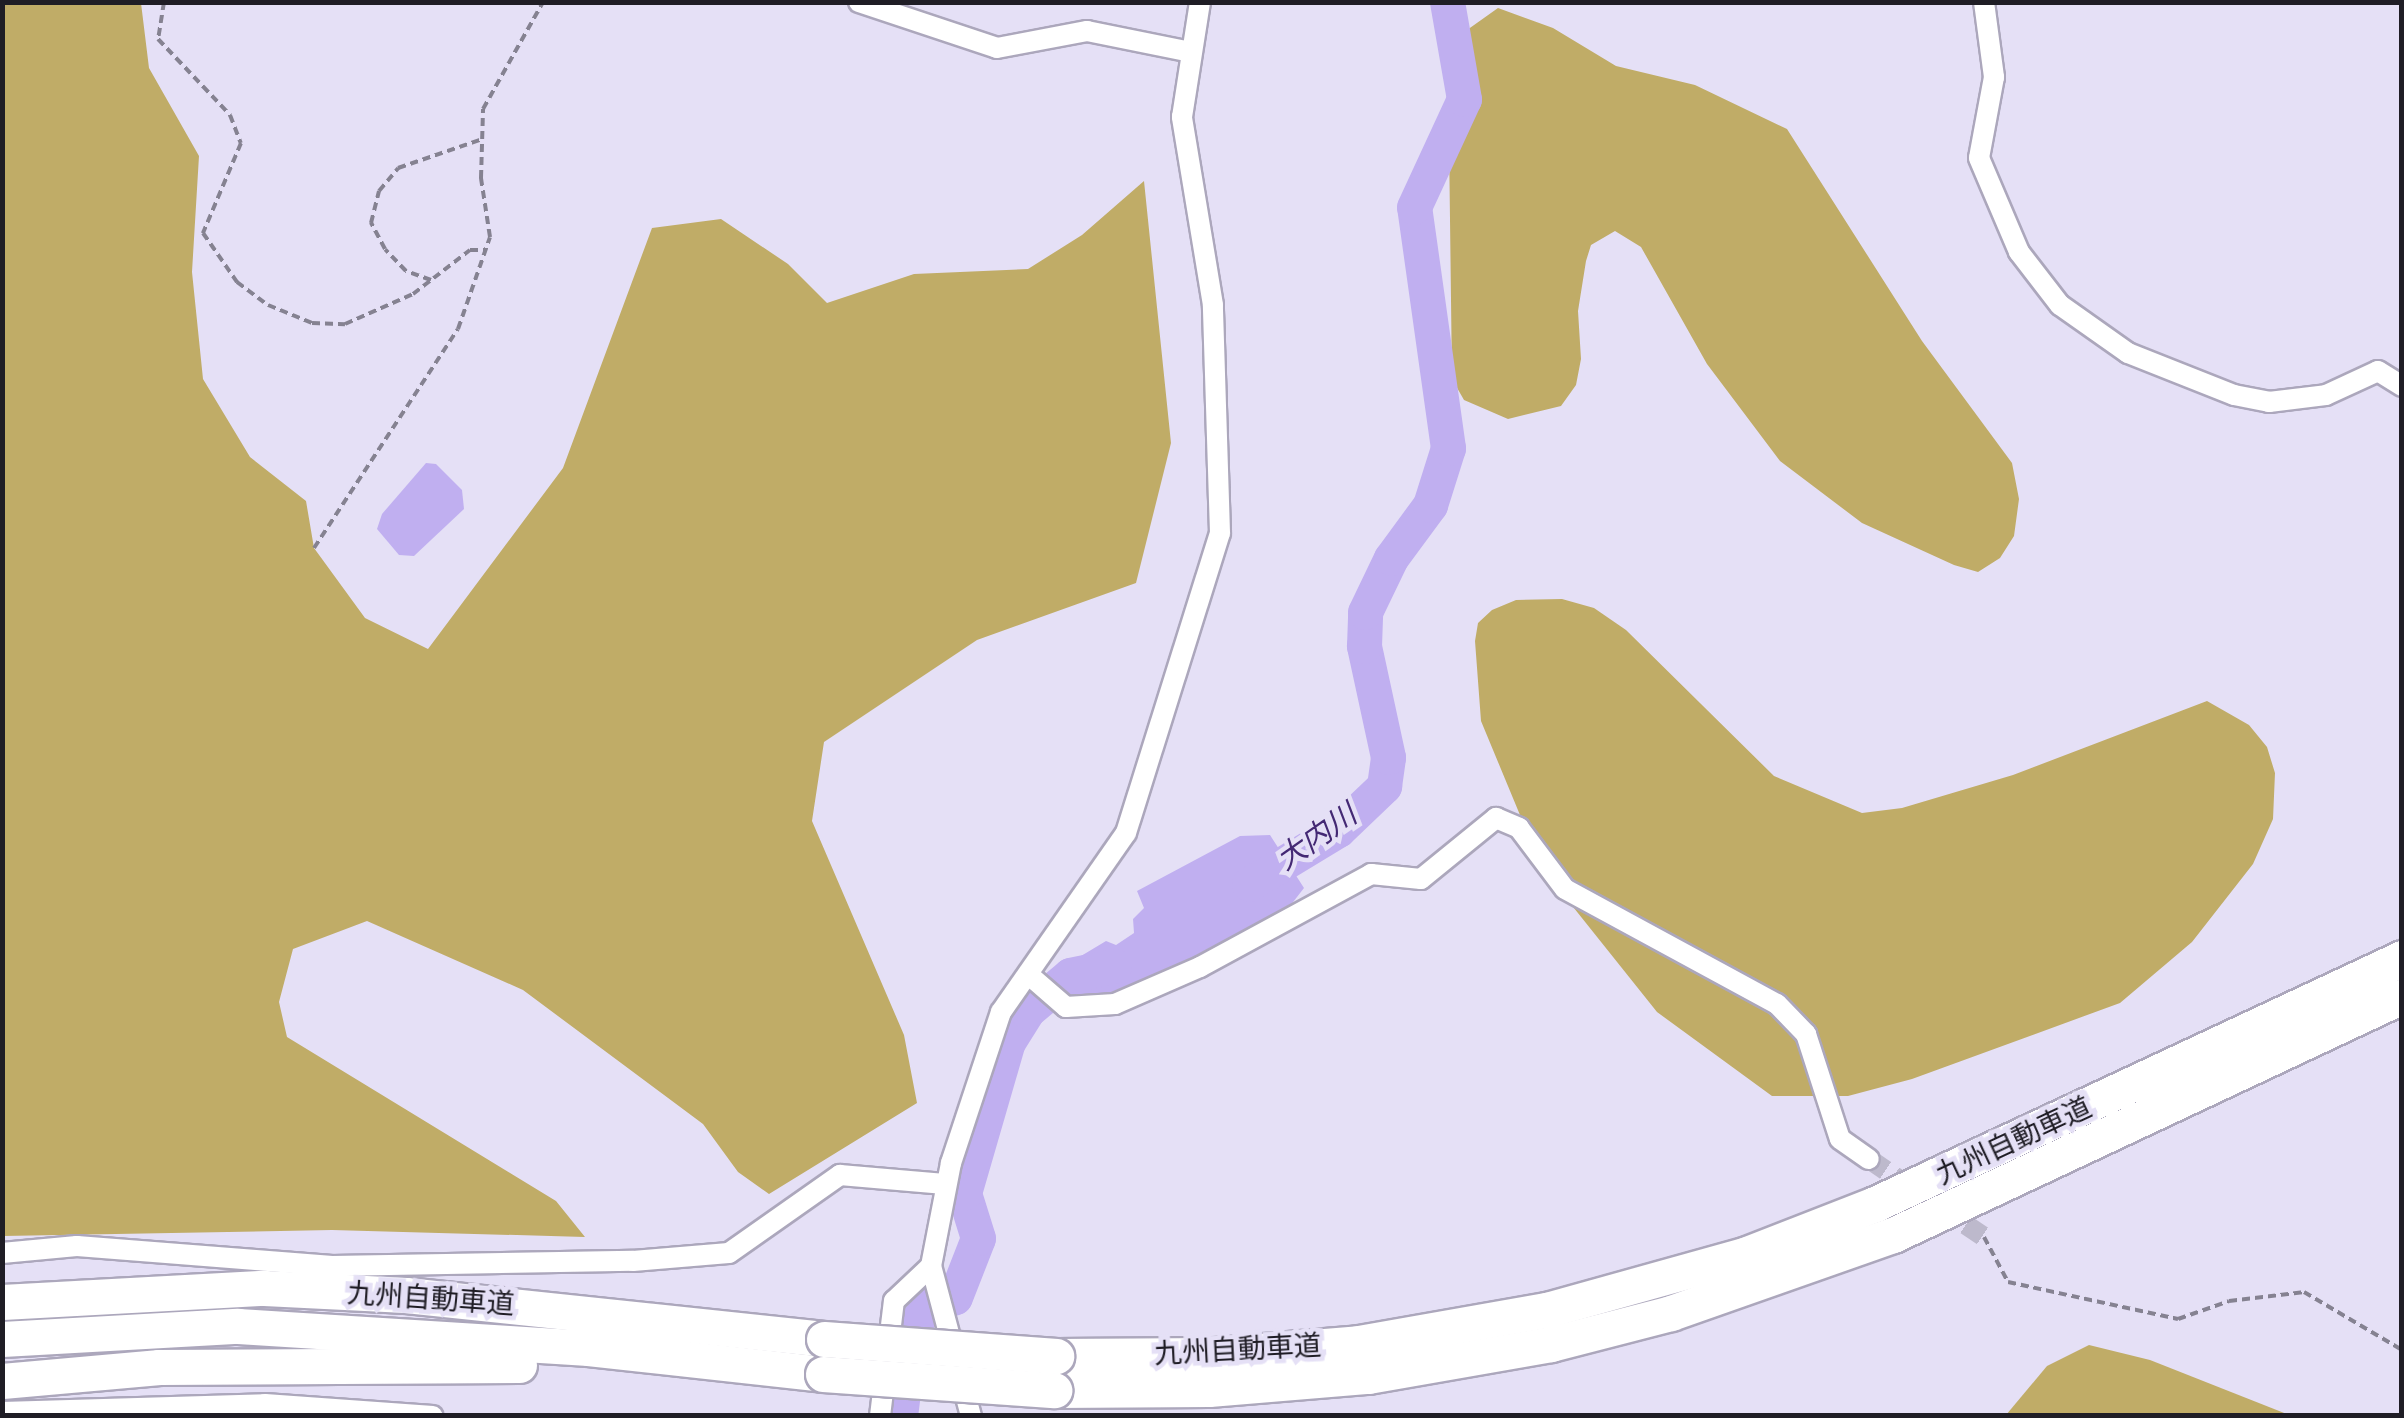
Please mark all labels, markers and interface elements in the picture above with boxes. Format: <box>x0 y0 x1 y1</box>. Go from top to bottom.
water label: 大内川 <box>1270 797 1364 879</box>
street label: 九州自動車道 <box>1931 1090 2097 1192</box>
street label: 九州自動車道 <box>346 1276 516 1322</box>
street label: 九州自動車道 <box>1153 1329 1323 1371</box>

